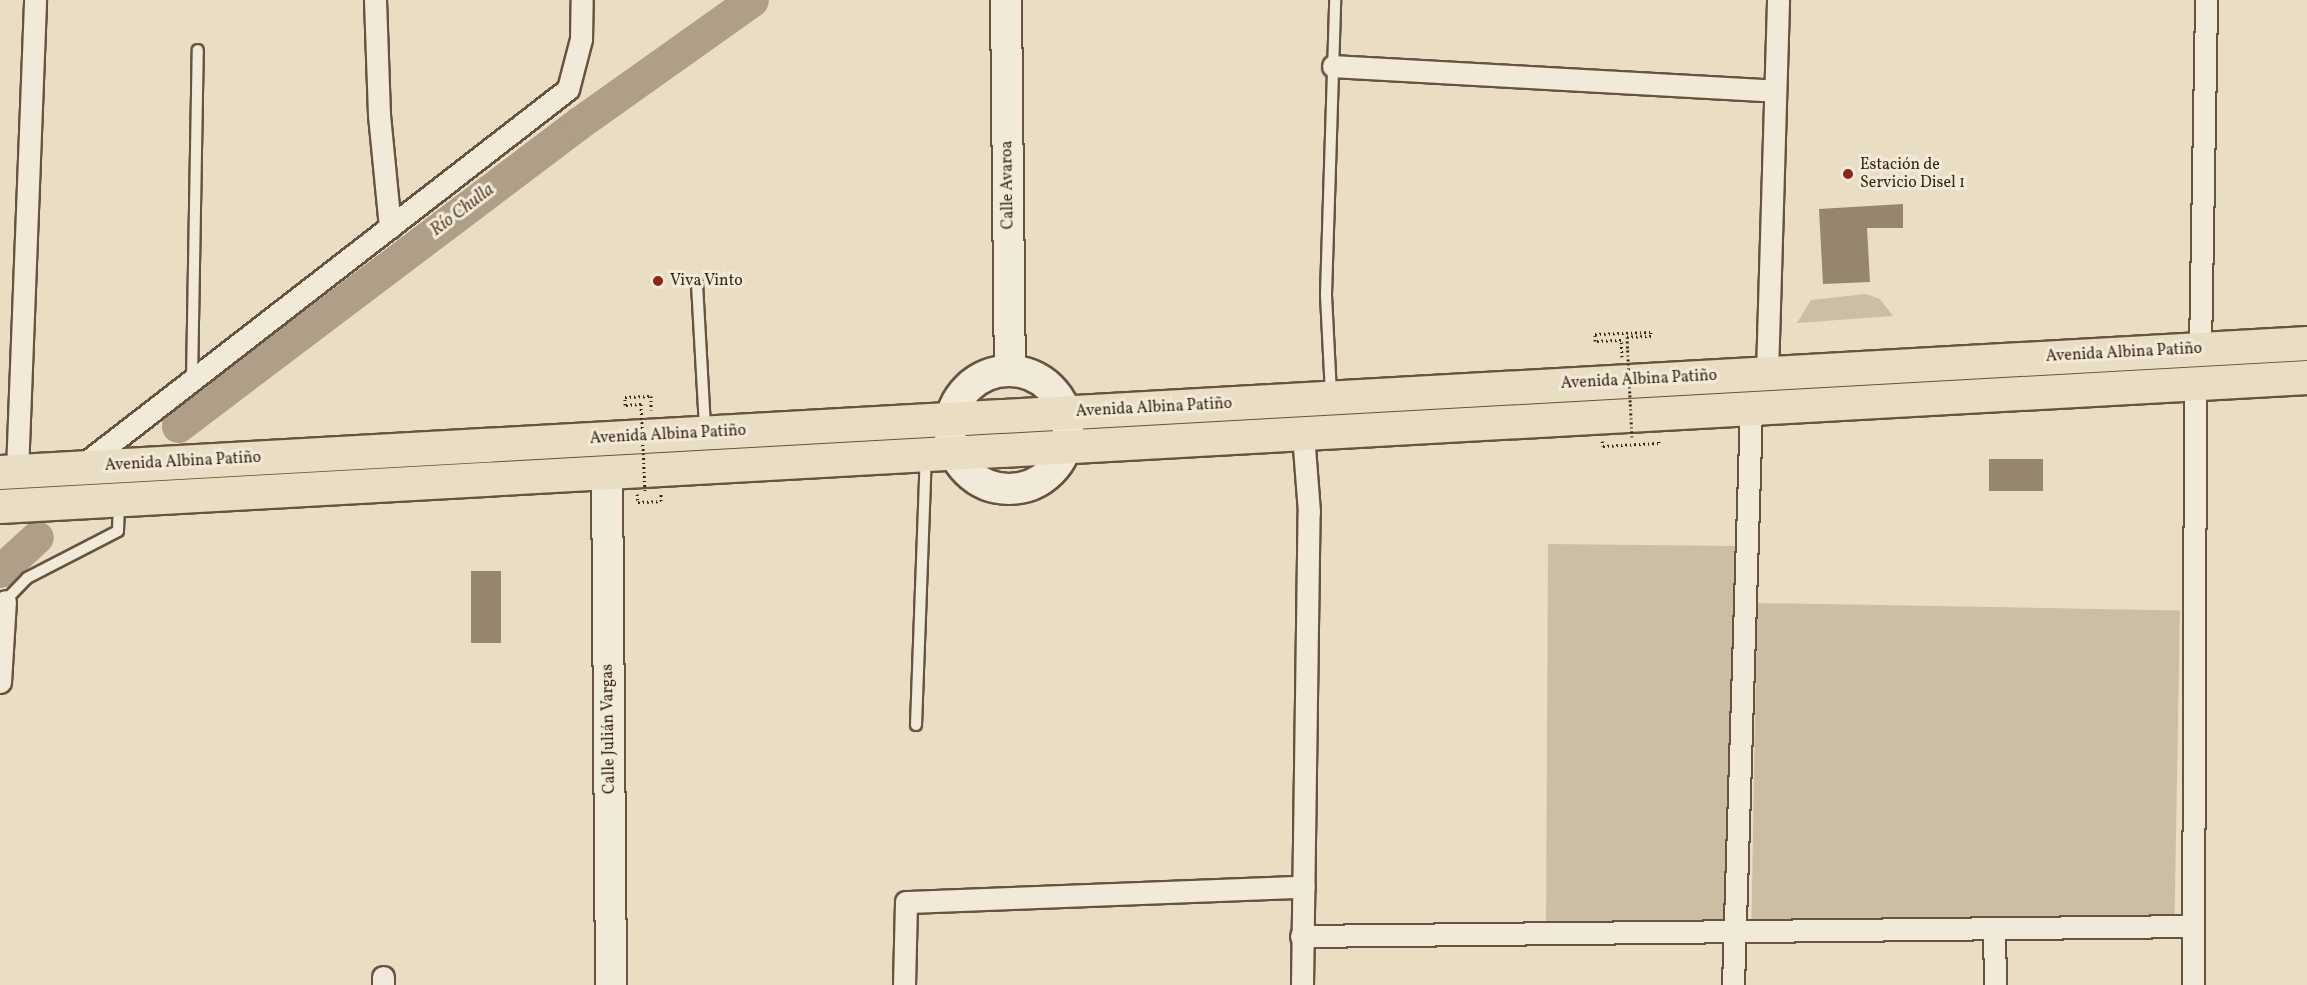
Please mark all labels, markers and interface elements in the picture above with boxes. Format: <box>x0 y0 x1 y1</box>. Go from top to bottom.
street label: Calle Avaroa <box>998 141 1018 229</box>
place label: Estación de Servicio Disel 1 <box>1860 155 1965 193</box>
marker: Estación de Servicio Disel 1 <box>1841 167 1855 181</box>
water label: Río Chulla <box>427 180 499 242</box>
place label: Viva Vinto <box>670 271 743 291</box>
marker: Viva Vinto <box>651 274 665 288</box>
street label: Avenida Albina Patiño <box>2045 339 2203 367</box>
street label: Avenida Albina Patiño <box>1560 366 1718 394</box>
street label: Avenida Albina Patiño <box>1075 394 1233 422</box>
street label: Avenida Albina Patiño <box>589 421 747 449</box>
street label: Avenida Albina Patiño <box>104 448 262 476</box>
street label: Calle Julián Vargas <box>598 664 620 794</box>

